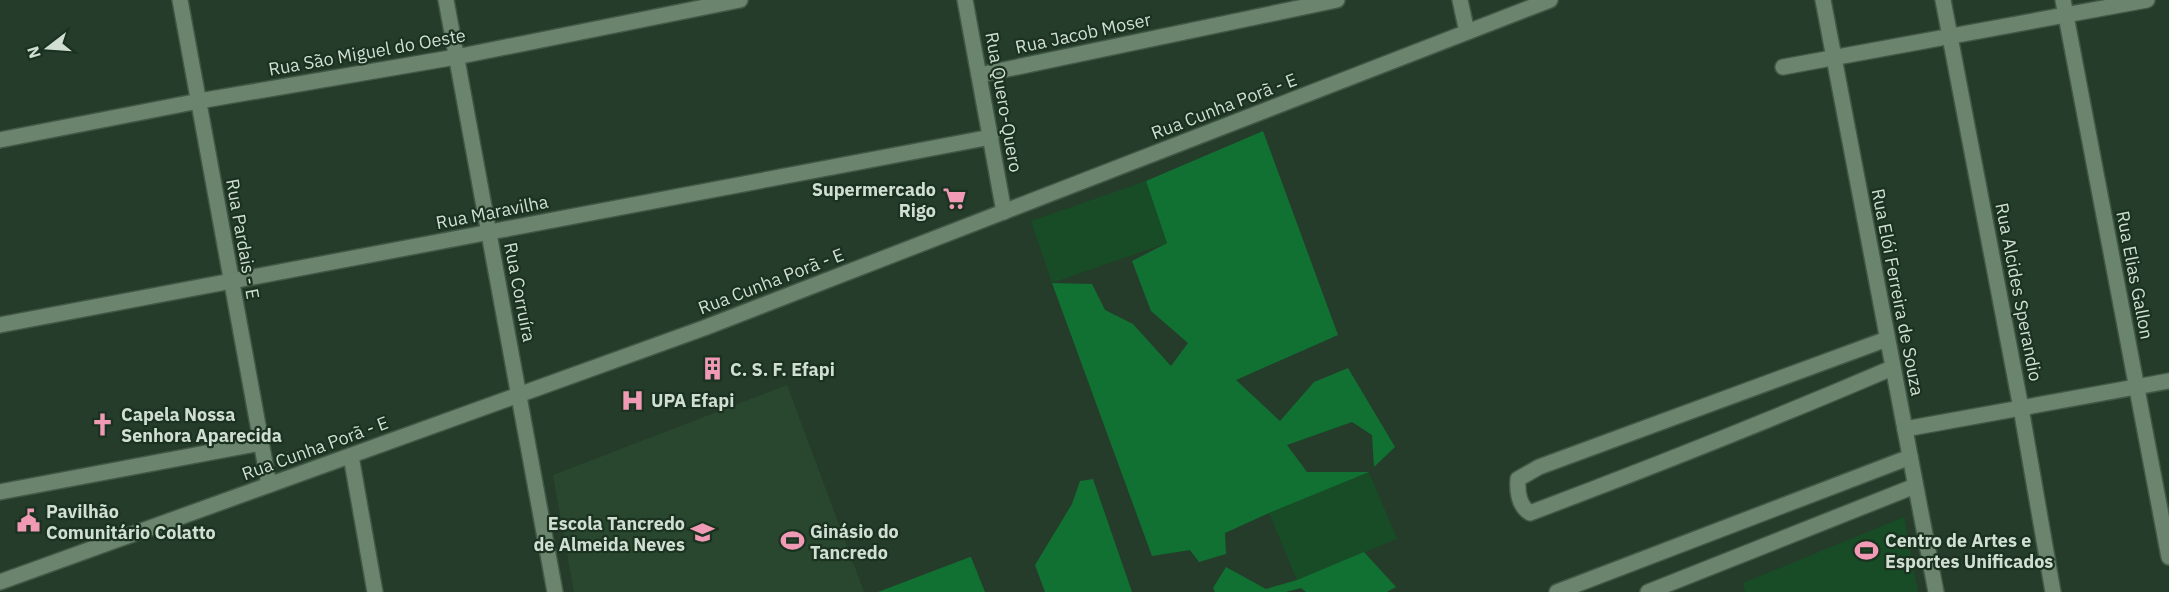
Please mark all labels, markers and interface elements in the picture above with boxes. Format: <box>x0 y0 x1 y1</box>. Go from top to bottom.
street label: Rua Jacob Moser <box>1013 7 1153 59</box>
north arrow <box>18 18 78 78</box>
street label: Rua São Miguel do Oeste <box>267 23 468 81</box>
street label: Rua Quero-Quero <box>980 30 1028 174</box>
text: N <box>22 44 45 61</box>
street label: Rua Cunha Porã - E <box>1148 68 1300 144</box>
street label: Rua Pardais - E <box>221 177 265 301</box>
place label: Supermercado Rigo <box>812 178 936 222</box>
supermarket icon: Supermercado Rigo <box>941 186 967 212</box>
street label: Rua Elói Ferreira de Souza <box>1867 186 1929 398</box>
street label: Rua Maravilha <box>434 190 550 234</box>
street label: Rua Alcides Sperandio <box>1990 201 2048 383</box>
street label: Rua Elias Gallon <box>2111 209 2159 341</box>
street label: Rua Corruíra <box>499 240 541 344</box>
street label: Rua Cunha Porã - E <box>695 243 847 319</box>
building icon: C. S. F. Efapi <box>699 356 725 382</box>
place label: C. S. F. Efapi <box>730 358 835 381</box>
hospital icon: UPA Efapi <box>620 387 646 413</box>
place label: UPA Efapi <box>651 389 734 412</box>
place label: Capela Nossa Senhora Aparecida <box>121 403 282 447</box>
church icon: Capela Nossa Senhora Aparecida <box>90 411 116 437</box>
street label: Rua Cunha Porã - E <box>239 411 391 485</box>
place label: Pavilhão Comunitário Colatto <box>46 500 216 544</box>
public building icon: Pavilhão Comunitário Colatto <box>15 508 41 534</box>
place label: Escola Tancredo de Almeida Neves <box>533 512 685 556</box>
school or university icon: Escola Tancredo de Almeida Neves <box>690 520 716 546</box>
place label: Ginásio do Tancredo <box>810 520 899 564</box>
sports icon: Ginásio do Tancredo <box>779 528 805 554</box>
place label: Centro de Artes e Esportes Unificados <box>1885 529 2053 573</box>
sports icon: Centro de Artes e Esportes Unificados <box>1854 537 1880 563</box>

